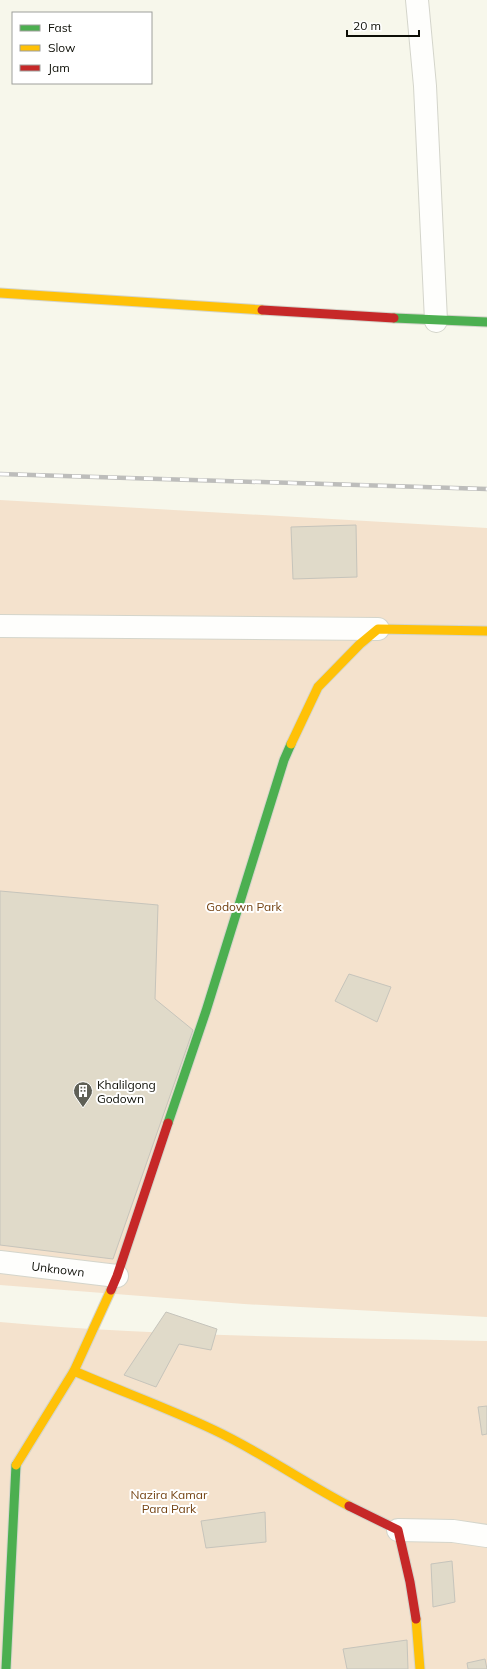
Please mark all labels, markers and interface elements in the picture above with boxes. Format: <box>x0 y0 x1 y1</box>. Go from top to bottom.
legend <box>12 12 152 84</box>
scale bar <box>347 12 419 38</box>
text: 20 m <box>353 18 381 33</box>
text: Fast <box>48 20 72 35</box>
text: Slow <box>48 40 76 55</box>
text: Jam <box>48 60 70 75</box>
park label: Godown Park <box>206 899 283 914</box>
place label: Khalilgong Godown <box>97 1077 156 1106</box>
building icon: Khalilgong Godown <box>72 1080 94 1108</box>
street label: Unknown <box>31 1258 85 1280</box>
park label: Nazira Kamar Para Park <box>131 1487 208 1516</box>

